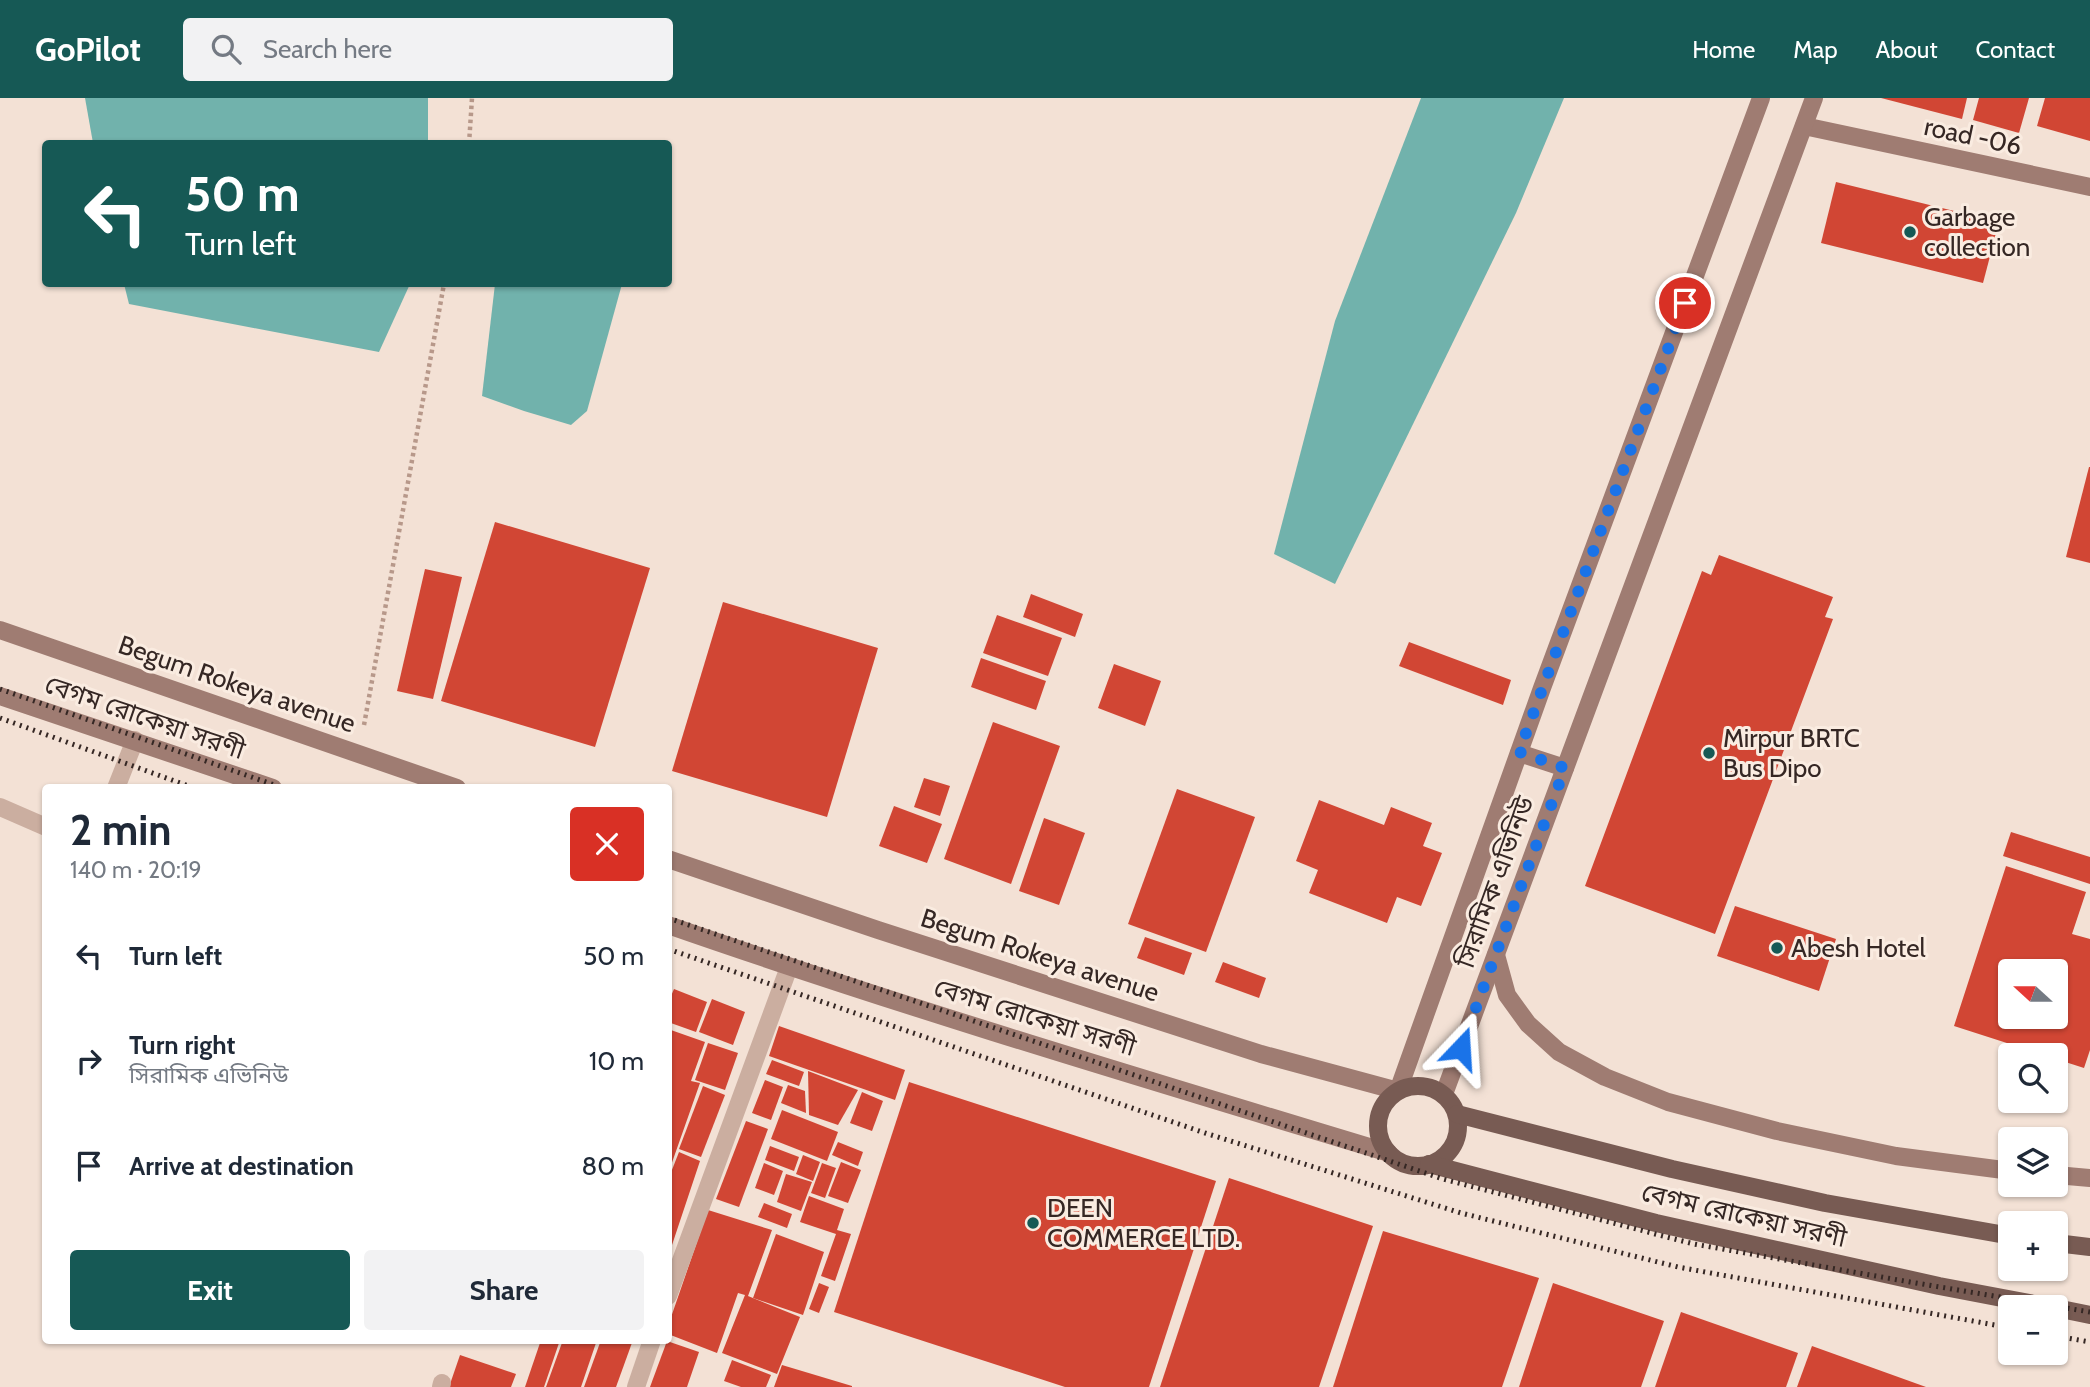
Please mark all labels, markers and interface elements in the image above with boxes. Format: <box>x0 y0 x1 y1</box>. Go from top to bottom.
search box <box>183 18 673 81</box>
text: GoPilot <box>35 29 141 69</box>
icon: search <box>207 30 245 68</box>
text: Search here <box>263 33 392 65</box>
text: Home <box>1692 35 1755 64</box>
text: Map <box>1793 35 1838 64</box>
text: About <box>1876 35 1938 64</box>
text: Contact <box>1976 35 2055 64</box>
street label: road -06 <box>1921 110 2025 162</box>
text: 50 m <box>185 164 300 223</box>
icon: left <box>70 168 161 259</box>
place label: Garbage collection <box>1924 201 2030 263</box>
text: Turn left <box>185 224 296 263</box>
marker: Garbage collection <box>1902 224 1918 240</box>
pin <box>1655 273 1715 333</box>
icon: arrive <box>1666 284 1704 322</box>
street label: Begum Rokeya avenue <box>114 628 360 740</box>
street label: বেগম রোকেয়া সরণী <box>41 668 250 767</box>
place label: Mirpur BRTC Bus Dipo <box>1723 722 1860 784</box>
marker: Mirpur BRTC Bus Dipo <box>1701 745 1717 761</box>
street label: সিরামিক এভিনিউ <box>1449 791 1541 973</box>
text: 2 min <box>70 804 171 856</box>
button: close <box>570 807 644 881</box>
text: 140 m · 20:19 <box>70 856 201 884</box>
street label: Begum Rokeya avenue <box>917 901 1163 1009</box>
place label: Abesh Hotel <box>1791 932 1926 964</box>
icon: left <box>70 937 108 975</box>
text: Turn left <box>129 940 222 972</box>
text: 50 m <box>583 940 644 972</box>
marker: Abesh Hotel <box>1769 940 1785 956</box>
north arrow <box>1998 959 2068 1029</box>
map controls <box>1998 959 2068 1365</box>
street label: বেগম রোকেয়া সরণী <box>930 971 1141 1063</box>
position arrow <box>1424 1011 1498 1085</box>
text: Turn right <box>129 1029 235 1061</box>
icon: right <box>70 1042 108 1080</box>
button: search <box>1998 1043 2068 1113</box>
text: 10 m <box>589 1045 644 1077</box>
text: সিরামিক এভিনিউ <box>129 1061 289 1089</box>
button: layers <box>1998 1127 2068 1197</box>
icon: arrive <box>70 1147 108 1185</box>
text: Arrive at destination <box>129 1150 354 1182</box>
text: 80 m <box>581 1150 644 1182</box>
street label: বেগম রোকেয়া সরণী <box>1638 1176 1851 1254</box>
place label: DEEN COMMERCE LTD. <box>1047 1192 1240 1254</box>
button: + <box>1998 1211 2068 1281</box>
marker: DEEN COMMERCE LTD. <box>1025 1215 1041 1231</box>
button: Exit <box>70 1250 350 1330</box>
button: Share <box>364 1250 644 1330</box>
button: − <box>1998 1295 2068 1365</box>

